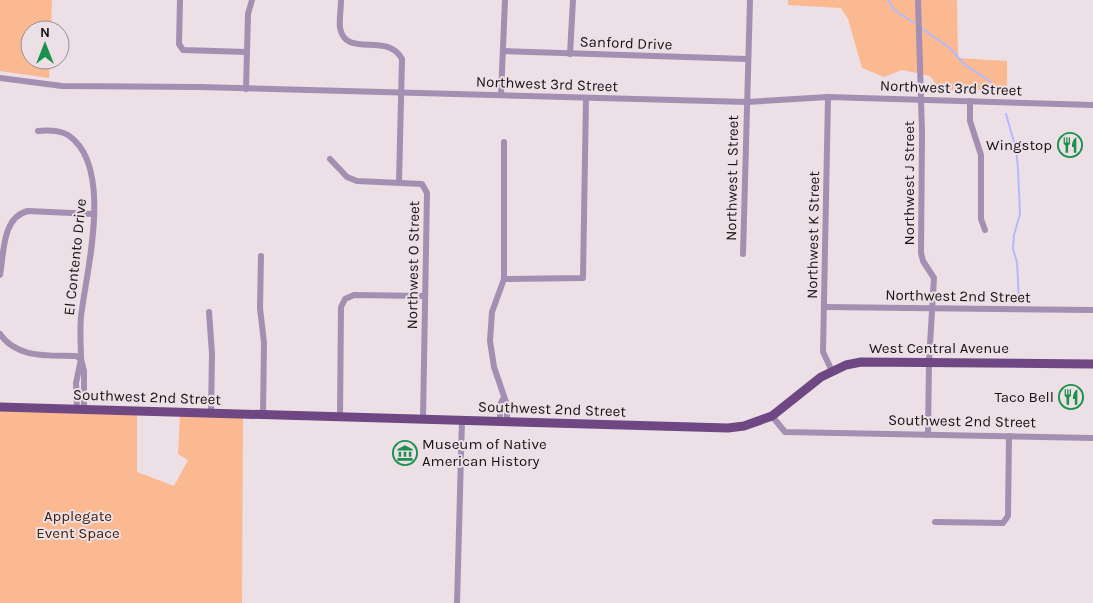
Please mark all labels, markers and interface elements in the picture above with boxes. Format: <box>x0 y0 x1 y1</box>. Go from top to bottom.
north arrow <box>20 20 70 70</box>
text: N <box>40 24 50 41</box>
street label: Sanford Drive <box>579 32 673 54</box>
street label: Northwest 3rd Street <box>476 73 619 95</box>
street label: Northwest 3rd Street <box>880 77 1023 99</box>
street label: Northwest L Street <box>722 115 742 241</box>
street label: Northwest J Street <box>900 120 918 246</box>
restaurant icon: Wingstop <box>1057 132 1083 158</box>
place label: Wingstop <box>986 136 1052 154</box>
street label: Northwest K Street <box>803 170 823 299</box>
street label: El Contento Drive <box>60 198 90 316</box>
street label: Northwest O Street <box>403 200 423 329</box>
street label: Northwest 2nd Street <box>885 286 1031 306</box>
street label: West Central Avenue <box>869 339 1009 357</box>
restaurant icon: Taco Bell <box>1058 384 1084 410</box>
street label: Southwest 2nd Street <box>73 385 222 409</box>
place label: Taco Bell <box>995 388 1054 406</box>
street label: Southwest 2nd Street <box>478 397 627 421</box>
street label: Southwest 2nd Street <box>888 411 1037 431</box>
place label: Museum of Native American History <box>422 435 547 470</box>
museum icon: Museum of Native American History <box>392 440 418 466</box>
park label: Applegate Event Space <box>36 507 120 542</box>

